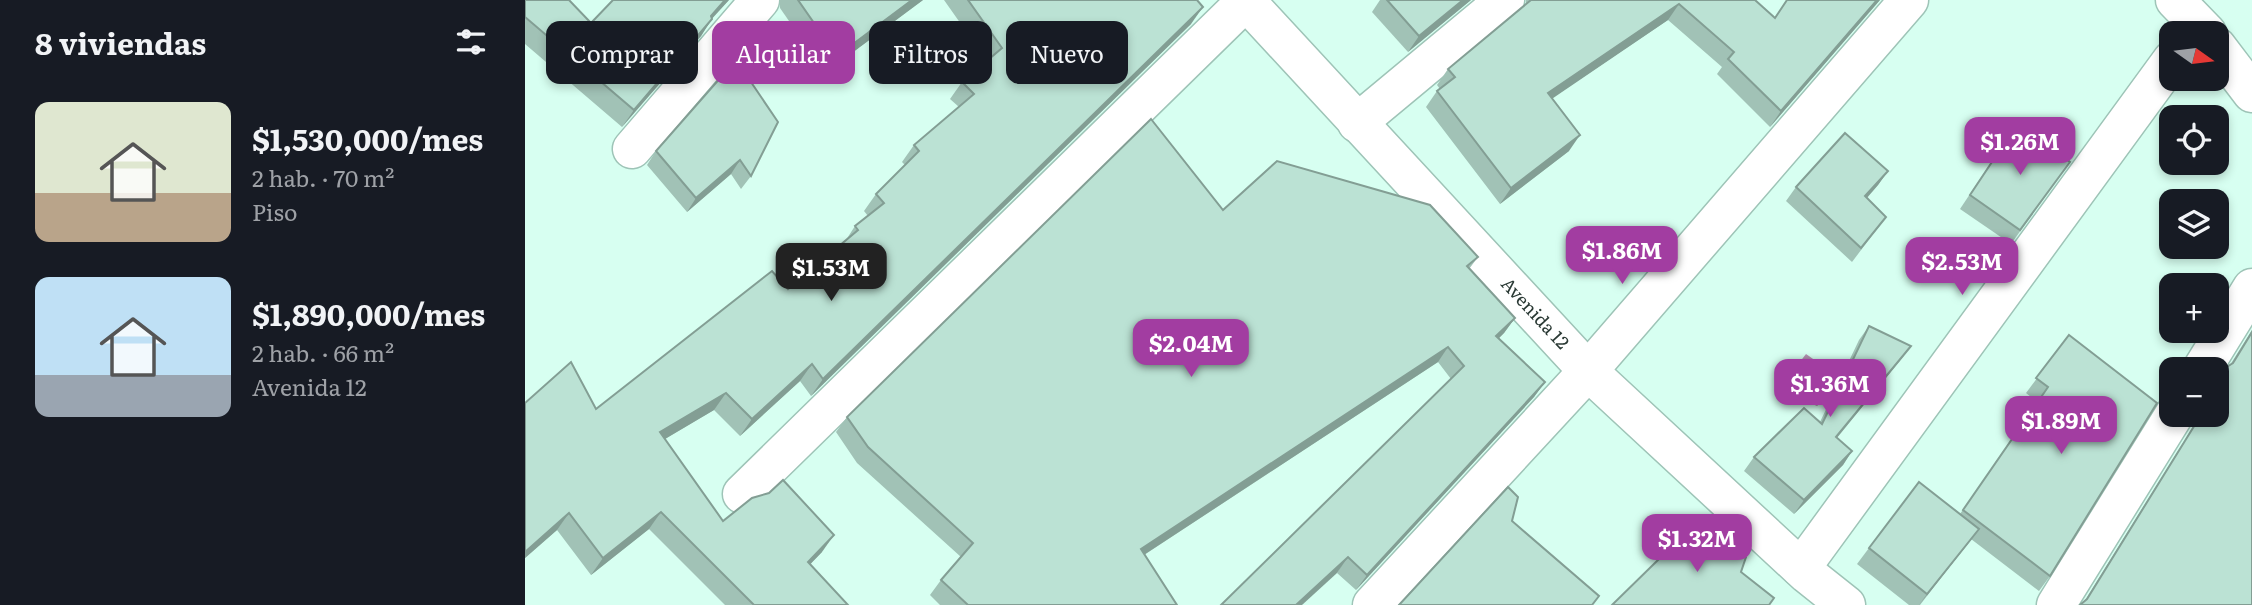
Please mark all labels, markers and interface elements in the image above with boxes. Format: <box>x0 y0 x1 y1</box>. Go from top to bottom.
text: 8 viviendas <box>35 20 206 64</box>
chip: Comprar <box>546 21 698 84</box>
chip: Alquilar <box>712 21 855 84</box>
chip: Filtros <box>869 21 992 84</box>
chip: Nuevo <box>1006 21 1128 84</box>
north arrow <box>2159 21 2229 91</box>
map controls <box>2159 21 2229 427</box>
icon: filters <box>452 23 490 61</box>
button: locate <box>2159 105 2229 175</box>
text: $1,530,000/mes <box>252 116 483 160</box>
pin: $1.26M <box>1963 118 2077 177</box>
text: $1.26M <box>1980 123 2060 157</box>
icon: home <box>91 130 175 214</box>
text: 2 hab. · 70 m² <box>252 160 394 194</box>
button: layers <box>2159 189 2229 259</box>
text: Piso <box>252 194 297 228</box>
pin: $1.86M <box>1565 226 1679 286</box>
text: $1.86M <box>1582 232 1662 266</box>
pin: $2.53M <box>1905 238 2019 297</box>
text: $2.53M <box>1921 243 2003 277</box>
pin: $1.53M <box>774 244 888 303</box>
text: $1.53M <box>792 249 870 283</box>
street label: Avenida 12 <box>1496 270 1576 355</box>
button: + <box>2159 273 2229 343</box>
text: $1,890,000/mes <box>252 291 485 335</box>
icon: home <box>91 305 175 389</box>
pin: $2.04M <box>1134 320 1248 379</box>
text: $2.04M <box>1149 325 1233 359</box>
text: 2 hab. · 66 m² <box>252 335 394 369</box>
button: − <box>2159 357 2229 427</box>
pin: $1.36M <box>1773 360 1887 419</box>
text: $1.36M <box>1790 365 1870 399</box>
text: Avenida 12 <box>252 369 367 403</box>
pin: $1.89M <box>2004 396 2118 456</box>
text: $1.89M <box>2021 402 2101 436</box>
pin: $1.32M <box>1640 514 1754 574</box>
text: $1.32M <box>1658 520 1736 554</box>

